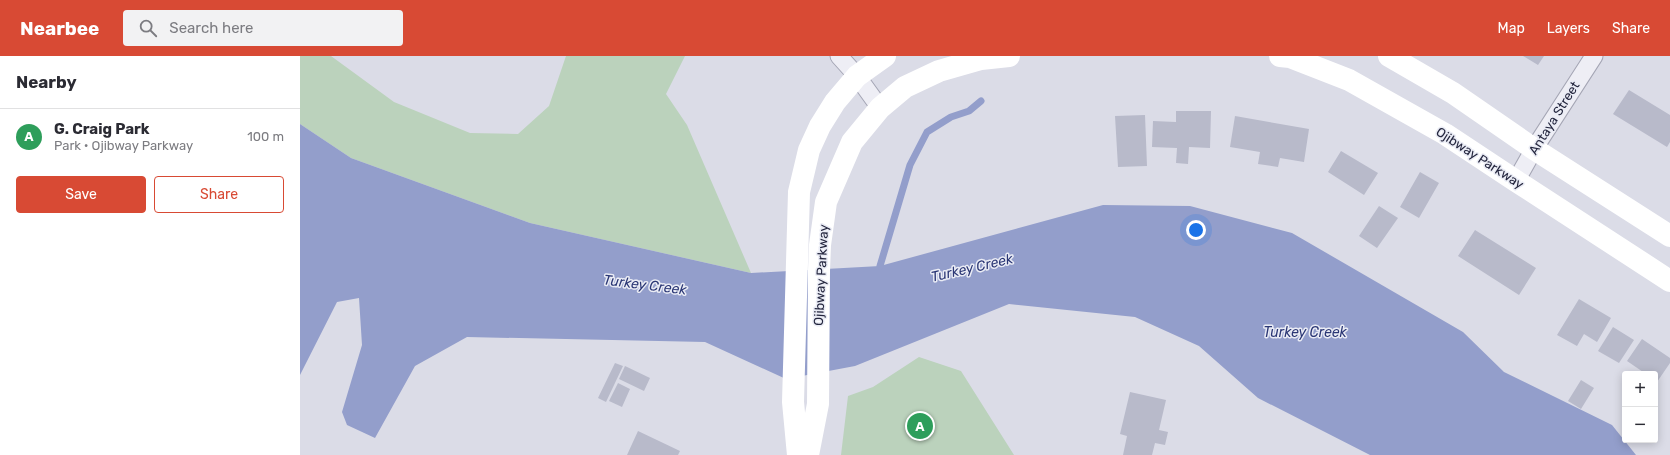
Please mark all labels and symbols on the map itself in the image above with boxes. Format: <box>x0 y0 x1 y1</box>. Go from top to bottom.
street label: Antaya Street <box>1526 79 1582 157</box>
street label: Ojibway Parkway <box>1433 124 1527 192</box>
your location <box>1186 220 1206 240</box>
street label: Ojibway Parkway <box>811 224 831 326</box>
water label: Turkey Creek <box>929 250 1015 286</box>
water label: Turkey Creek <box>602 271 688 299</box>
water label: Turkey Creek <box>1263 324 1348 341</box>
pin: A <box>907 411 933 441</box>

